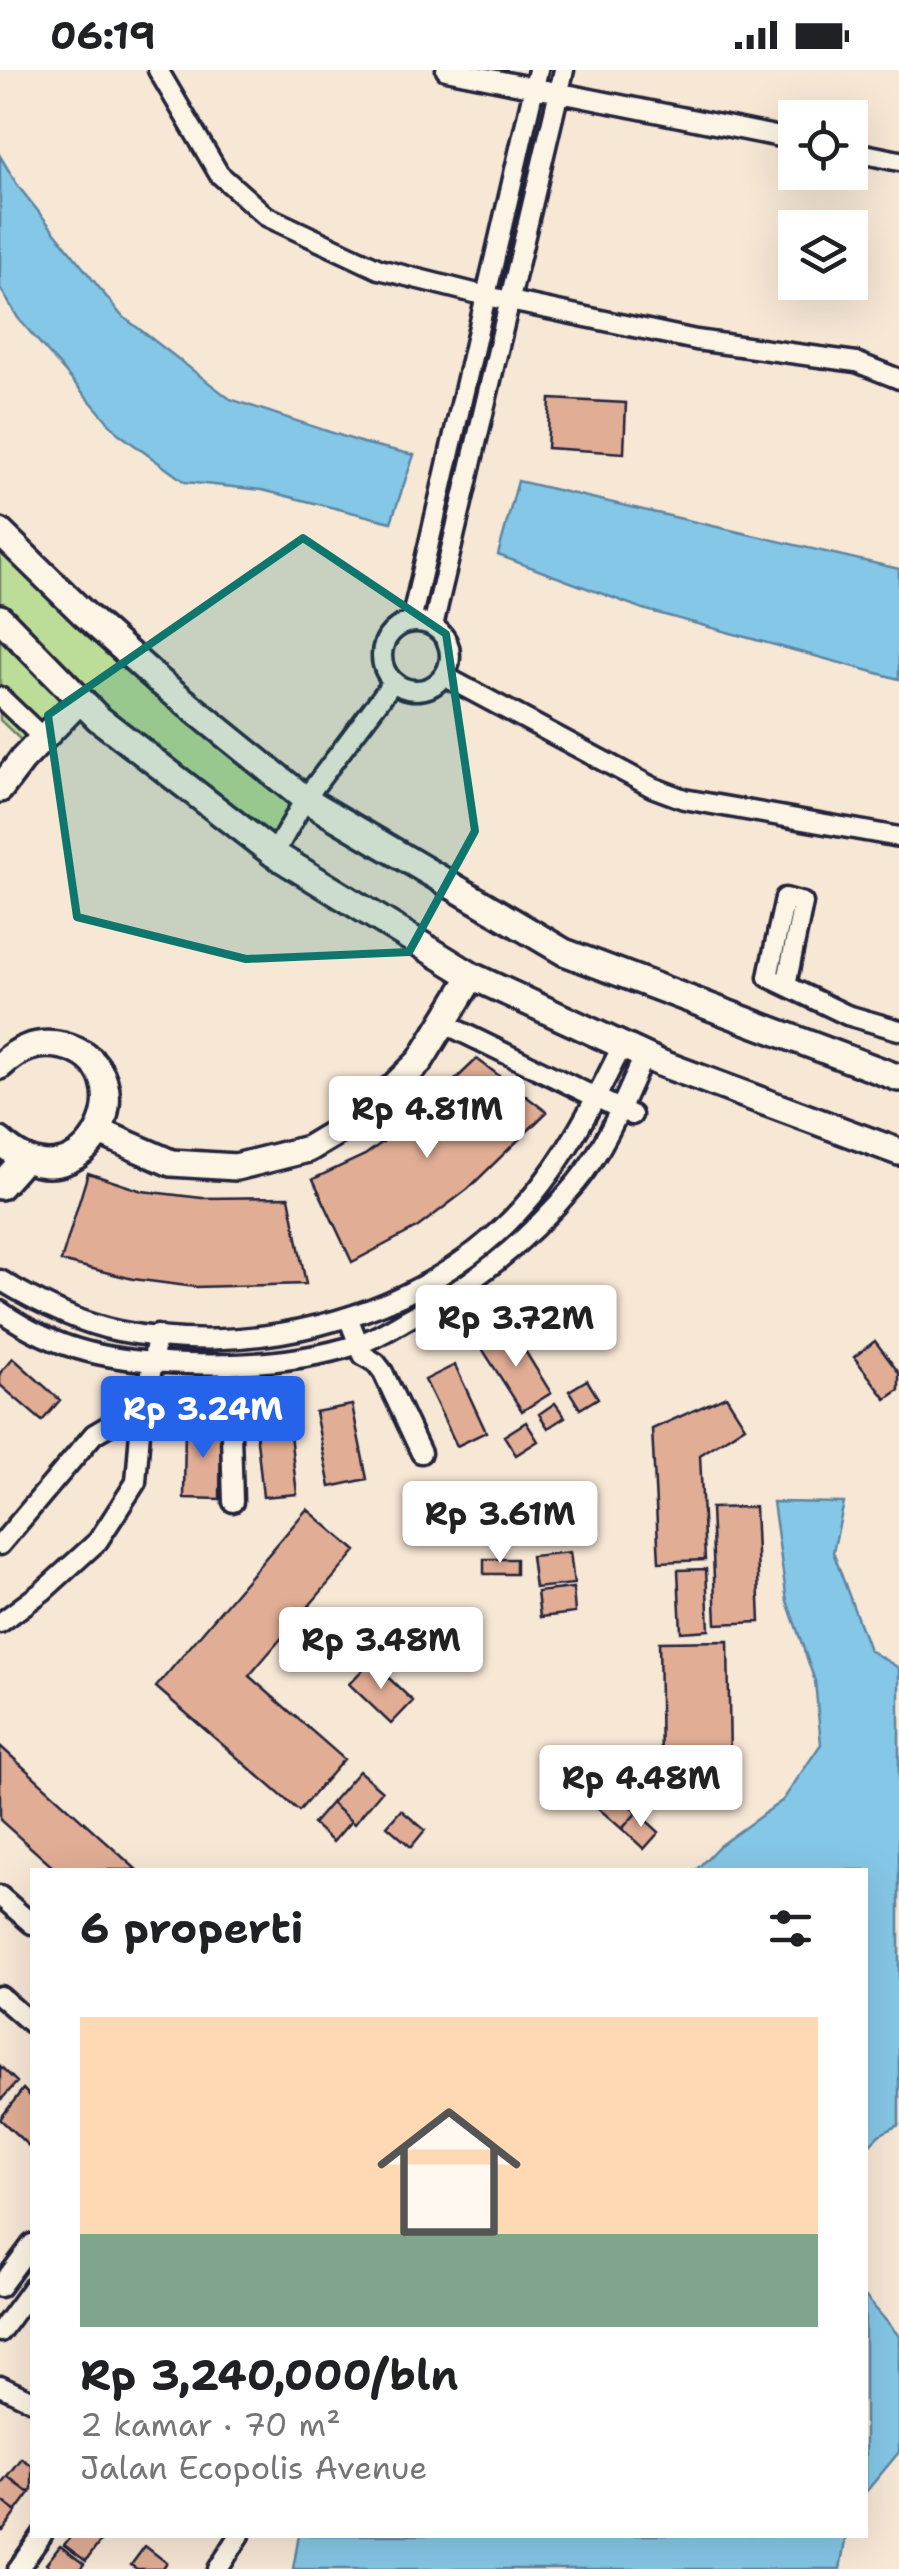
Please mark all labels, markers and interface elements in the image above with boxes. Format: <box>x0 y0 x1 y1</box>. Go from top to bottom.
text: 06:19 <box>50 10 156 61</box>
map controls <box>778 100 868 300</box>
button: locate <box>778 100 868 190</box>
button: layers <box>778 210 868 300</box>
pin: Rp 4.81M <box>324 1076 530 1161</box>
text: Rp 4.81M <box>351 1087 503 1130</box>
pin: Rp 3.72M <box>413 1285 619 1370</box>
text: Rp 3.72M <box>438 1296 594 1339</box>
pin: Rp 3.24M <box>100 1376 306 1461</box>
text: Rp 3.24M <box>123 1387 283 1430</box>
pin: Rp 3.61M <box>397 1481 603 1566</box>
text: Rp 3.61M <box>424 1492 576 1535</box>
pin: Rp 3.48M <box>278 1607 484 1692</box>
text: Rp 3.48M <box>301 1618 461 1661</box>
pin: Rp 4.48M <box>538 1745 744 1830</box>
text: Rp 4.48M <box>561 1756 721 1799</box>
text: 6 properti <box>80 1900 303 1956</box>
icon: filters <box>763 1901 818 1956</box>
icon: home <box>359 2082 539 2262</box>
text: Rp 3,240,000/bln <box>80 2347 458 2403</box>
text: 2 kamar · 70 m² <box>80 2403 341 2446</box>
text: Jalan Ecopolis Avenue <box>80 2446 427 2489</box>

